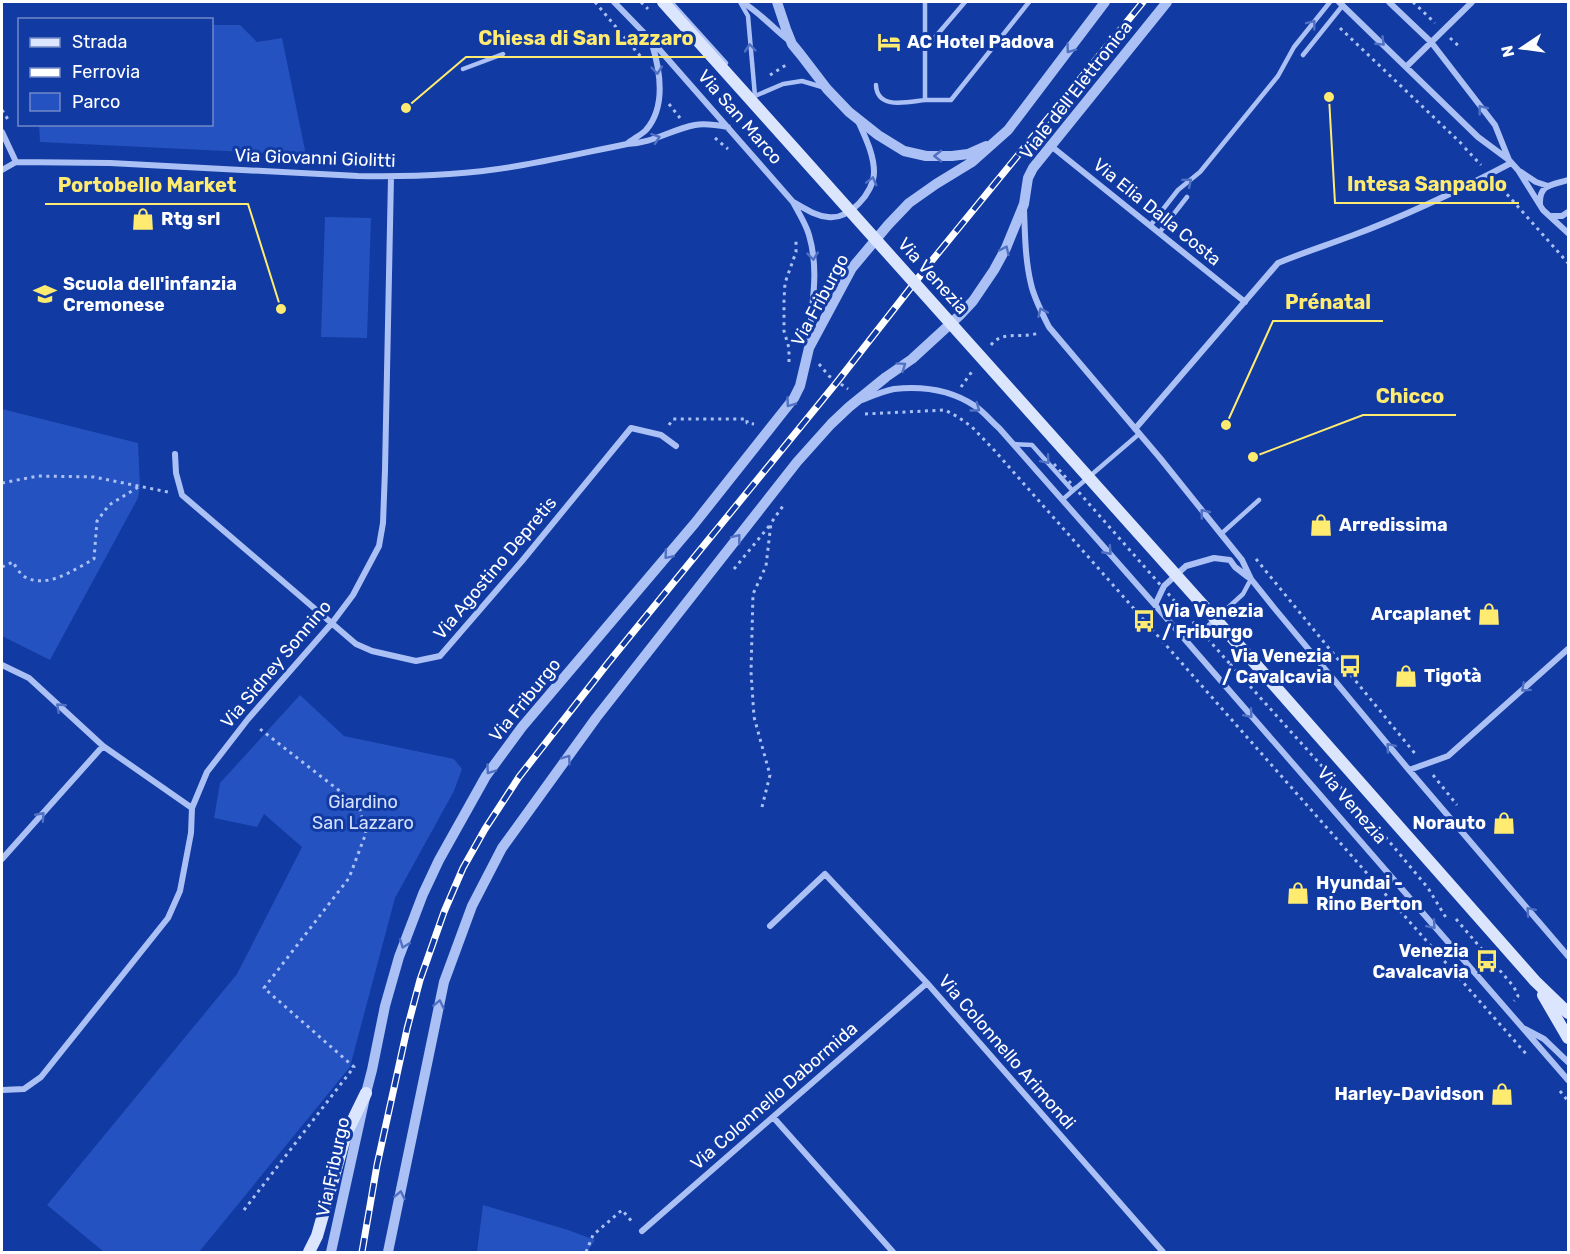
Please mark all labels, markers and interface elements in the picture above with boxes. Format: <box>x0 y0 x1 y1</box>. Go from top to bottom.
street label: Viale dell'Elettronica <box>1015 16 1137 164</box>
legend <box>18 18 213 126</box>
north arrow <box>1492 18 1552 78</box>
callout: Chiesa di San Lazzaro <box>466 19 706 57</box>
one-way arrow <box>1304 20 1315 31</box>
text: Chiesa di San Lazzaro <box>478 26 694 50</box>
hotel icon: AC Hotel Padova <box>876 29 902 55</box>
text: Strada <box>72 31 128 53</box>
place label: AC Hotel Padova <box>907 31 1054 53</box>
one-way arrow <box>1373 35 1384 46</box>
one-way arrow <box>1066 42 1077 53</box>
one-way arrow <box>744 43 757 52</box>
text: N <box>1497 44 1518 59</box>
text: Ferrovia <box>72 61 140 83</box>
one-way arrow <box>650 65 663 74</box>
street label: Via San Marco <box>693 65 787 169</box>
text: Parco <box>72 91 120 113</box>
one-way arrow <box>1479 105 1490 116</box>
one-way arrow <box>650 133 661 146</box>
street label: Via Giovanni Giolitti <box>234 144 396 172</box>
one-way arrow <box>934 150 943 162</box>
street label: Via Elia Dalla Costa <box>1089 154 1225 270</box>
callout: Intesa Sanpaolo <box>1335 165 1519 203</box>
callout: Portobello Market <box>45 166 248 204</box>
text: Intesa Sanpaolo <box>1347 172 1507 196</box>
text: Portobello Market <box>58 173 236 197</box>
one-way arrow <box>864 176 877 186</box>
one-way arrow <box>1181 178 1192 189</box>
shop icon: Rtg srl <box>130 206 156 232</box>
place label: Rtg srl <box>161 208 220 230</box>
street label: Via Venezia <box>893 233 973 319</box>
one-way arrow <box>997 245 1009 256</box>
street label: Via Friburgo <box>787 250 853 350</box>
one-way arrow <box>806 251 819 261</box>
place label: Scuola dell'infanzia Cremonese <box>63 273 237 316</box>
school or university icon: Scuola dell'infanzia Cremonese <box>32 281 58 307</box>
callout: Prénatal <box>1273 283 1383 321</box>
text: Prénatal <box>1285 290 1371 314</box>
one-way arrow <box>1037 307 1049 318</box>
one-way arrow <box>895 362 906 373</box>
callout: Chicco <box>1363 377 1456 415</box>
text: Chicco <box>1376 384 1444 408</box>
one-way arrow <box>786 396 797 407</box>
one-way arrow <box>969 401 980 412</box>
one-way arrow <box>1039 453 1050 464</box>
street label: Via Agostino Depretis <box>429 492 561 644</box>
one-way arrow <box>1200 508 1211 519</box>
shop icon: Arredissima <box>1308 512 1334 538</box>
place label: Arredissima <box>1339 514 1448 536</box>
one-way arrow <box>730 534 741 545</box>
one-way arrow <box>1101 544 1112 555</box>
one-way arrow <box>664 548 675 559</box>
street label: Via Sidney Sonnino <box>216 596 336 732</box>
place label: Via Venezia / Friburgo <box>1162 600 1264 643</box>
shop icon: Arcaplanet <box>1476 601 1502 627</box>
place label: Arcaplanet <box>1371 603 1471 625</box>
bus stop icon: Via Venezia / Friburgo <box>1131 608 1157 634</box>
place label: Via Venezia / Cavalcavia <box>1222 645 1332 688</box>
bus stop icon: Via Venezia / Cavalcavia <box>1337 653 1363 679</box>
street label: Via Friburgo <box>485 654 565 746</box>
shop icon: Tigotà <box>1393 663 1419 689</box>
place label: Tigotà <box>1424 665 1482 687</box>
one-way arrow <box>1521 680 1532 691</box>
one-way arrow <box>56 703 67 714</box>
one-way arrow <box>1242 707 1253 718</box>
one-way arrow <box>1386 743 1397 754</box>
one-way arrow <box>559 754 570 765</box>
street label: Via Venezia <box>1312 762 1392 848</box>
one-way arrow <box>486 763 497 774</box>
park label: Giardino San Lazzaro <box>312 791 414 834</box>
shop icon: Norauto <box>1491 810 1517 836</box>
one-way arrow <box>34 812 45 823</box>
place label: Norauto <box>1412 812 1486 834</box>
place label: Hyundai - Rino Berton <box>1316 872 1423 915</box>
shop icon: Hyundai - Rino Berton <box>1285 880 1311 906</box>
one-way arrow <box>1526 907 1537 918</box>
one-way arrow <box>1425 918 1436 929</box>
one-way arrow <box>399 938 411 949</box>
place label: Venezia Cavalcavia <box>1372 940 1469 983</box>
bus stop icon: Venezia Cavalcavia <box>1474 948 1500 974</box>
street label: Via Colonnello Arimondi <box>934 970 1080 1134</box>
one-way arrow <box>432 999 445 1009</box>
street label: Via Colonnello Dabormida <box>686 1017 862 1175</box>
shop icon: Harley-Davidson <box>1489 1081 1515 1107</box>
place label: Harley-Davidson <box>1334 1083 1484 1105</box>
street label: Via Friburgo <box>312 1115 354 1219</box>
one-way arrow <box>393 1190 406 1200</box>

